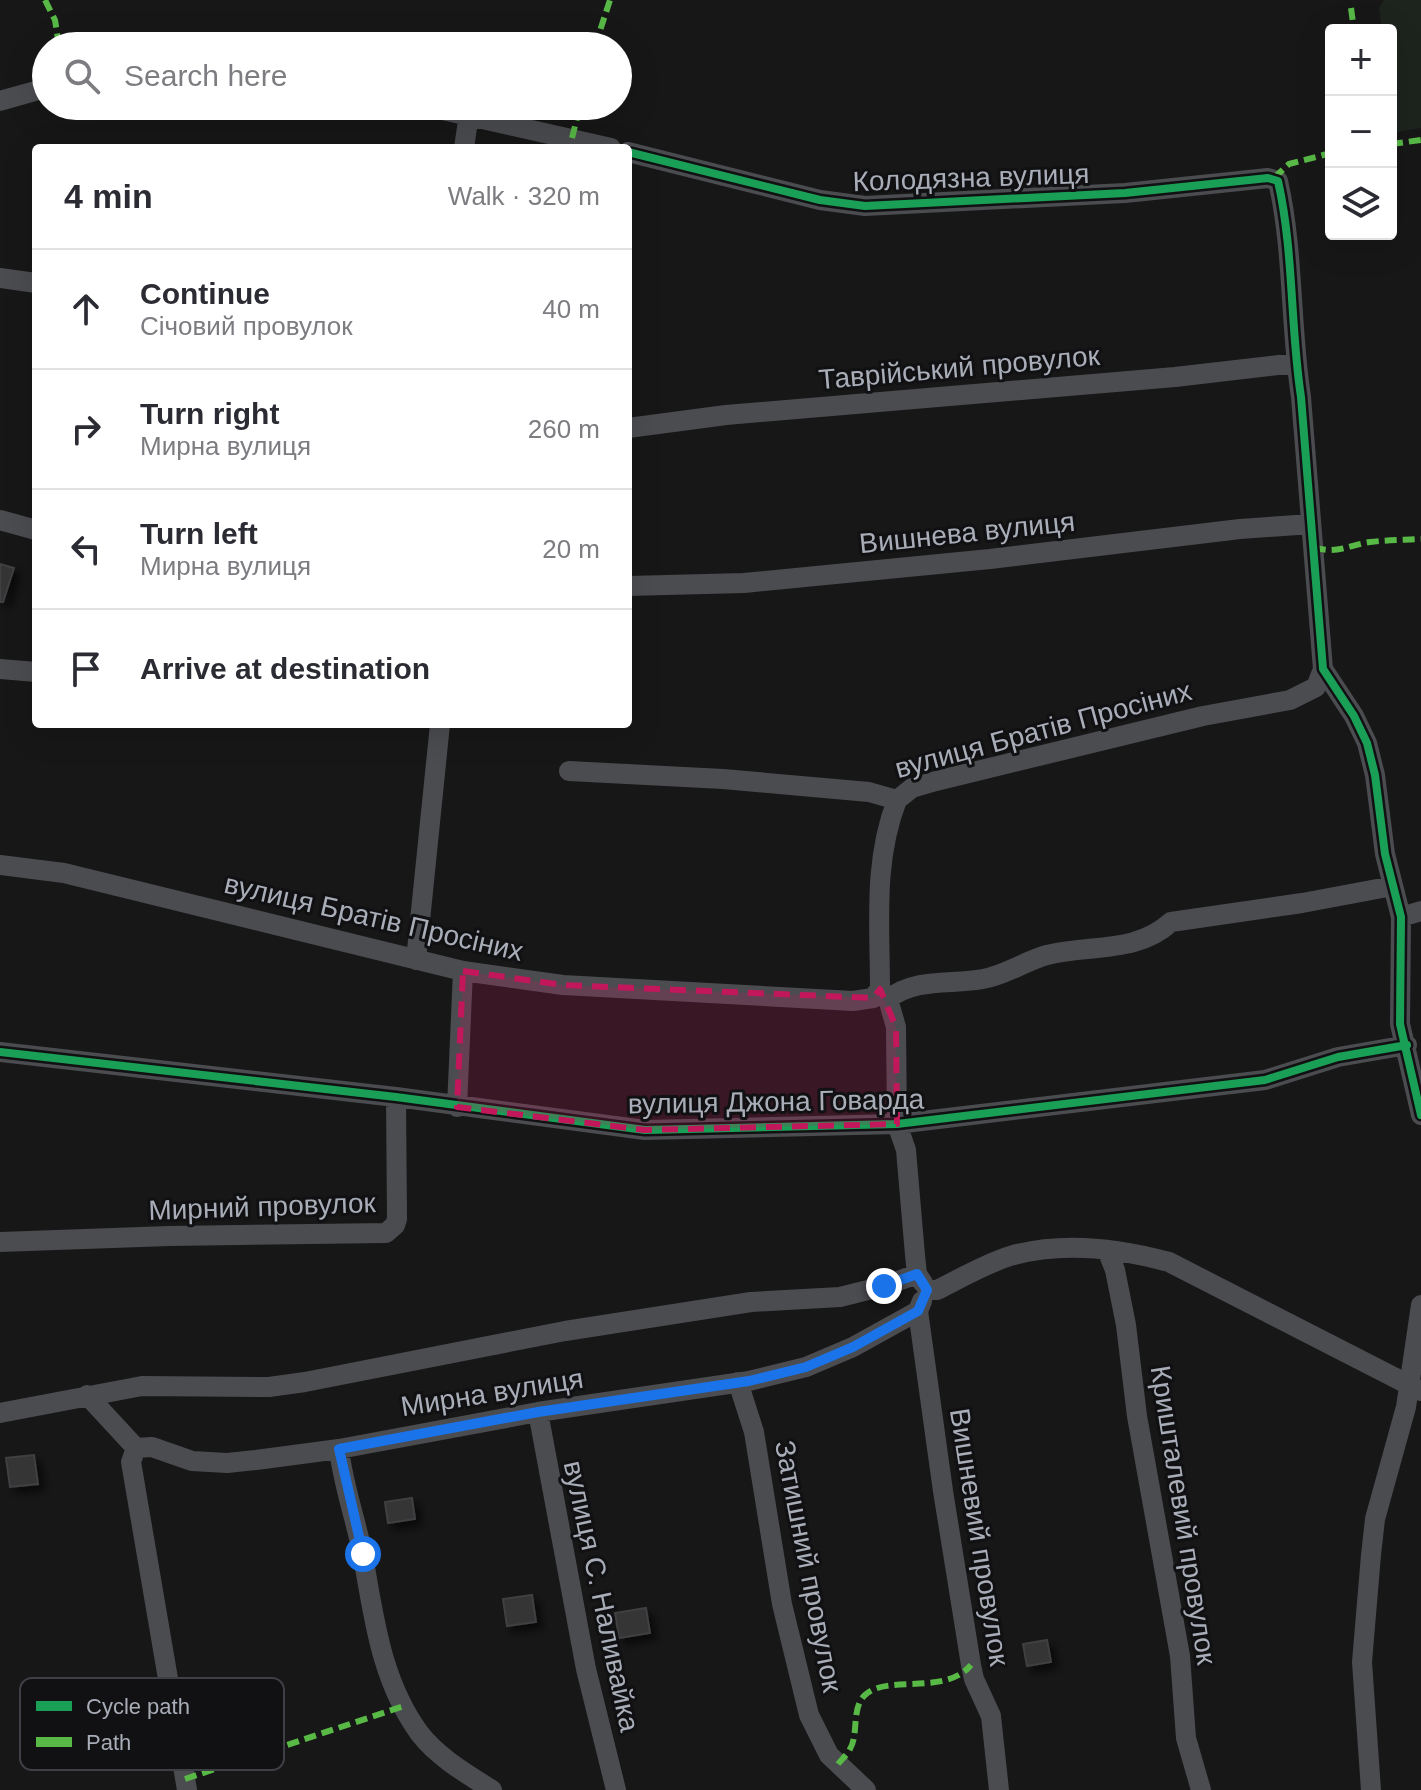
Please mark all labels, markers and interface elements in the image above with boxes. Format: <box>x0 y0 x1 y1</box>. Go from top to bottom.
map controls <box>1325 24 1397 240</box>
button: + <box>1325 24 1397 96</box>
search box <box>32 32 632 120</box>
icon: search <box>60 54 104 98</box>
text: Search here <box>124 59 287 92</box>
button: − <box>1325 96 1397 168</box>
street label: Колодязна вулиця <box>852 158 1090 197</box>
button: layers <box>1325 168 1397 240</box>
text: 4 min <box>64 177 153 215</box>
text: Walk · 320 m <box>448 181 600 211</box>
text: Continue <box>140 277 270 310</box>
icon: ahead <box>64 287 108 331</box>
text: 40 m <box>542 294 600 324</box>
text: Січовий провулок <box>140 311 353 341</box>
street label: Таврійський провулок <box>817 340 1102 395</box>
text: Turn right <box>140 397 279 430</box>
icon: right <box>64 407 108 451</box>
text: 260 m <box>528 414 600 444</box>
text: Мирна вулиця <box>140 431 311 461</box>
street label: Вишнева вулиця <box>858 506 1076 559</box>
text: Turn left <box>140 517 258 550</box>
icon: left <box>64 527 108 571</box>
text: 20 m <box>542 534 600 564</box>
text: Мирна вулиця <box>140 551 311 581</box>
icon: arrive <box>64 647 108 691</box>
text: Arrive at destination <box>140 652 430 685</box>
street label: вулиця Братів Просіних <box>891 675 1195 784</box>
street label: вулиця Братів Просіних <box>221 868 526 967</box>
street label: вулиця Джона Говарда <box>628 1083 925 1120</box>
street label: Мирний провулок <box>148 1187 377 1226</box>
route end <box>866 1268 902 1304</box>
street label: Мирна вулиця <box>399 1363 585 1422</box>
street label: Кришталевий провулок <box>1145 1363 1223 1668</box>
street label: Вишневий провулок <box>944 1406 1015 1669</box>
street label: Затишний провулок <box>769 1438 848 1695</box>
street label: вулиця С. Наливайка <box>558 1458 645 1735</box>
route start <box>345 1536 381 1572</box>
legend <box>20 1678 284 1770</box>
text: Cycle path <box>86 1694 190 1719</box>
text: Path <box>86 1730 131 1755</box>

